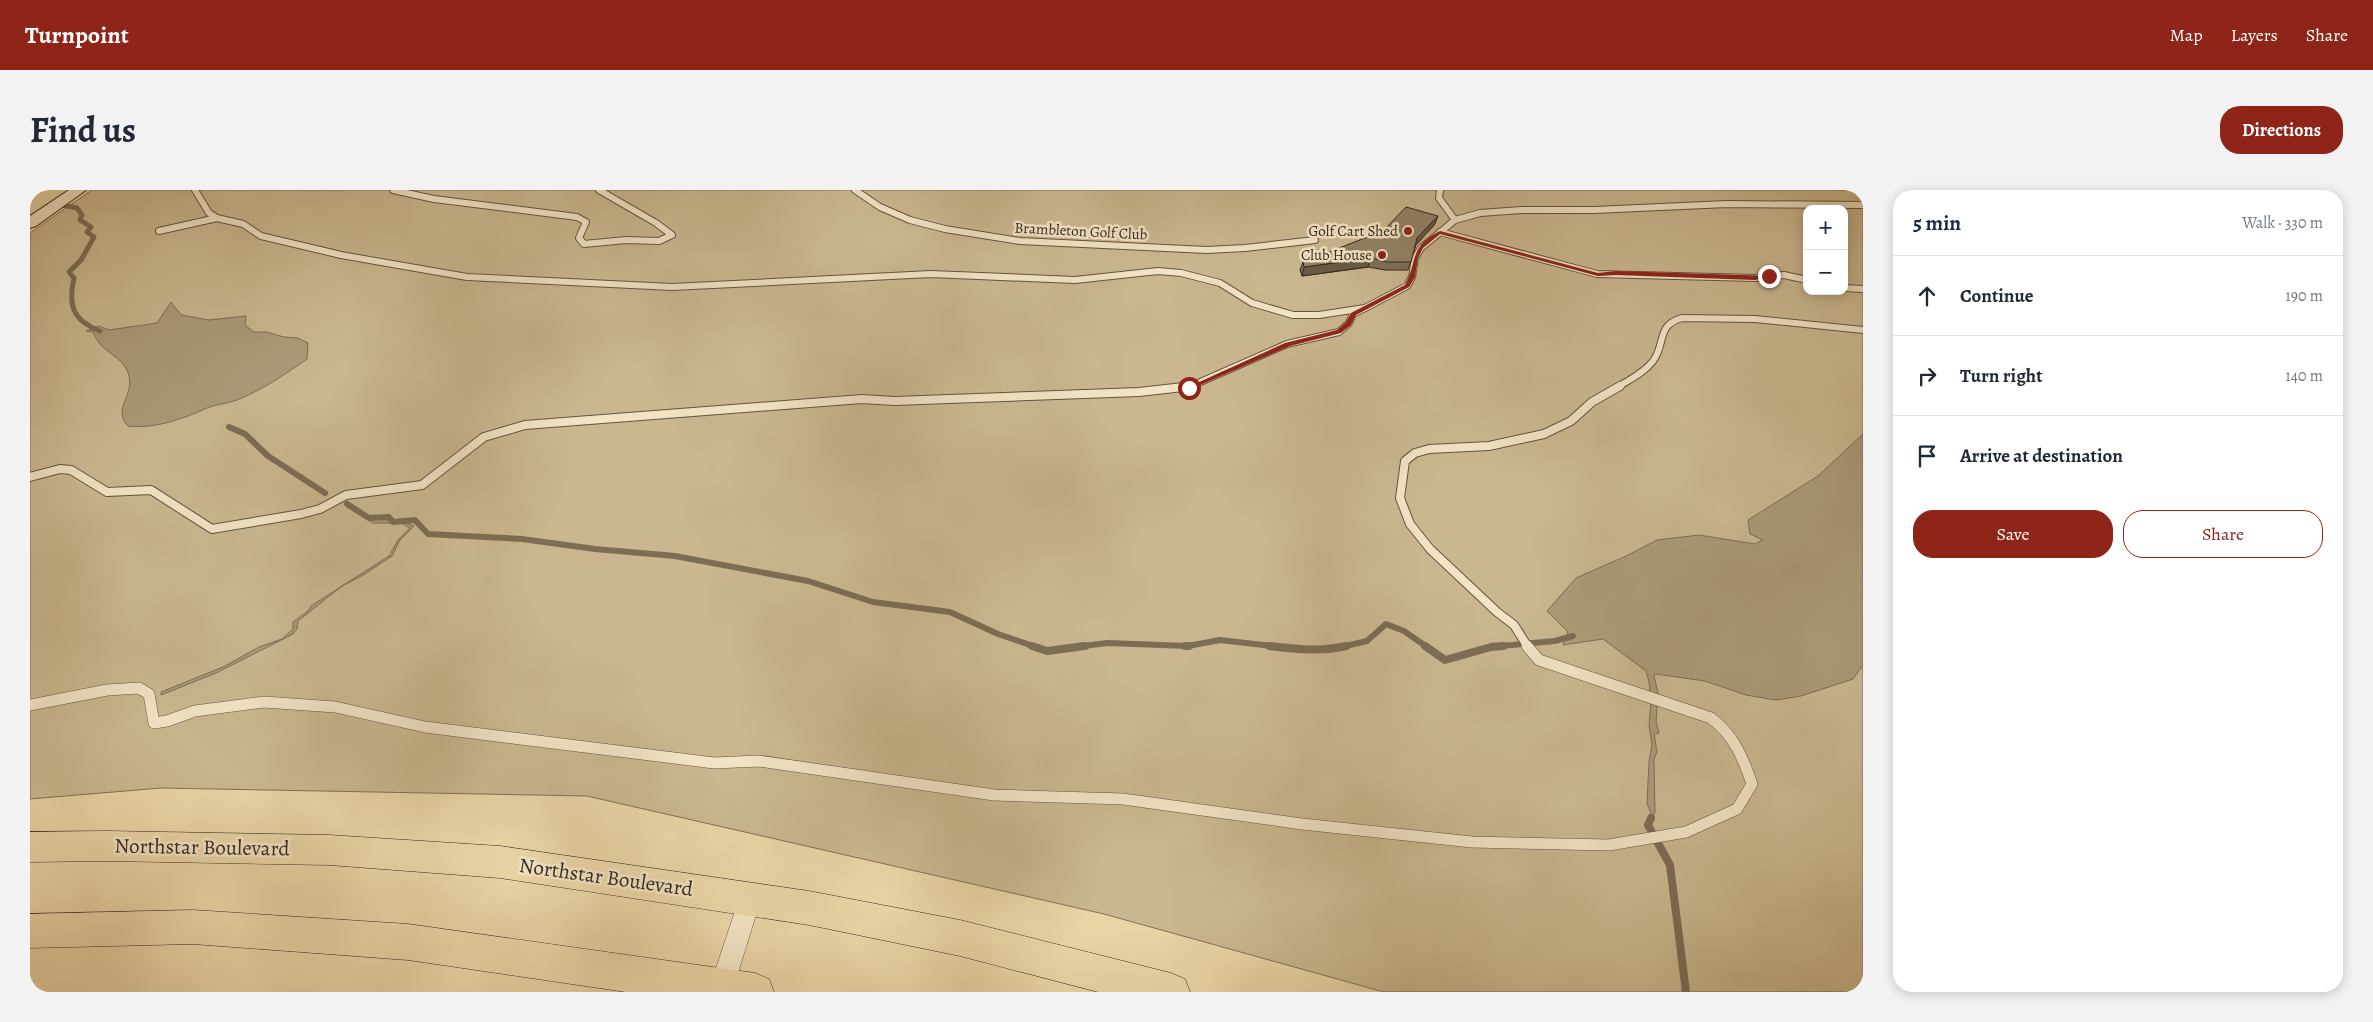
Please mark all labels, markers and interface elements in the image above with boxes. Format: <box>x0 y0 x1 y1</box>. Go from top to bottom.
text: Turnpoint <box>25 19 129 51</box>
text: Map <box>2170 23 2203 47</box>
text: Layers <box>2231 23 2278 47</box>
text: Share <box>2306 23 2348 47</box>
text: Find us <box>30 106 136 154</box>
button: Directions <box>2220 106 2343 154</box>
map controls <box>1803 205 1848 295</box>
button: + <box>1803 205 1848 250</box>
text: 5 min <box>1913 209 1961 237</box>
text: Walk · 330 m <box>2242 212 2323 234</box>
street label: Brambleton Golf Club <box>1014 218 1148 244</box>
place label: Golf Cart Shed <box>1309 221 1399 241</box>
marker: Golf Cart Shed <box>1402 225 1414 237</box>
place label: Club House <box>1301 245 1372 265</box>
marker: Club House <box>1376 249 1388 261</box>
button: − <box>1803 250 1848 295</box>
route end <box>1758 265 1781 288</box>
icon: ahead <box>1913 282 1941 310</box>
text: Continue <box>1960 283 2034 309</box>
text: 190 m <box>2285 285 2323 307</box>
icon: right <box>1913 362 1941 390</box>
text: Turn right <box>1960 363 2042 389</box>
text: 140 m <box>2285 365 2323 387</box>
route start <box>1178 377 1201 400</box>
icon: arrive <box>1913 442 1941 470</box>
text: Arrive at destination <box>1960 443 2123 469</box>
button: Save <box>1913 510 2113 558</box>
button: Share <box>2123 510 2323 558</box>
street label: Northstar Boulevard <box>114 831 291 863</box>
street label: Northstar Boulevard <box>517 851 695 903</box>

